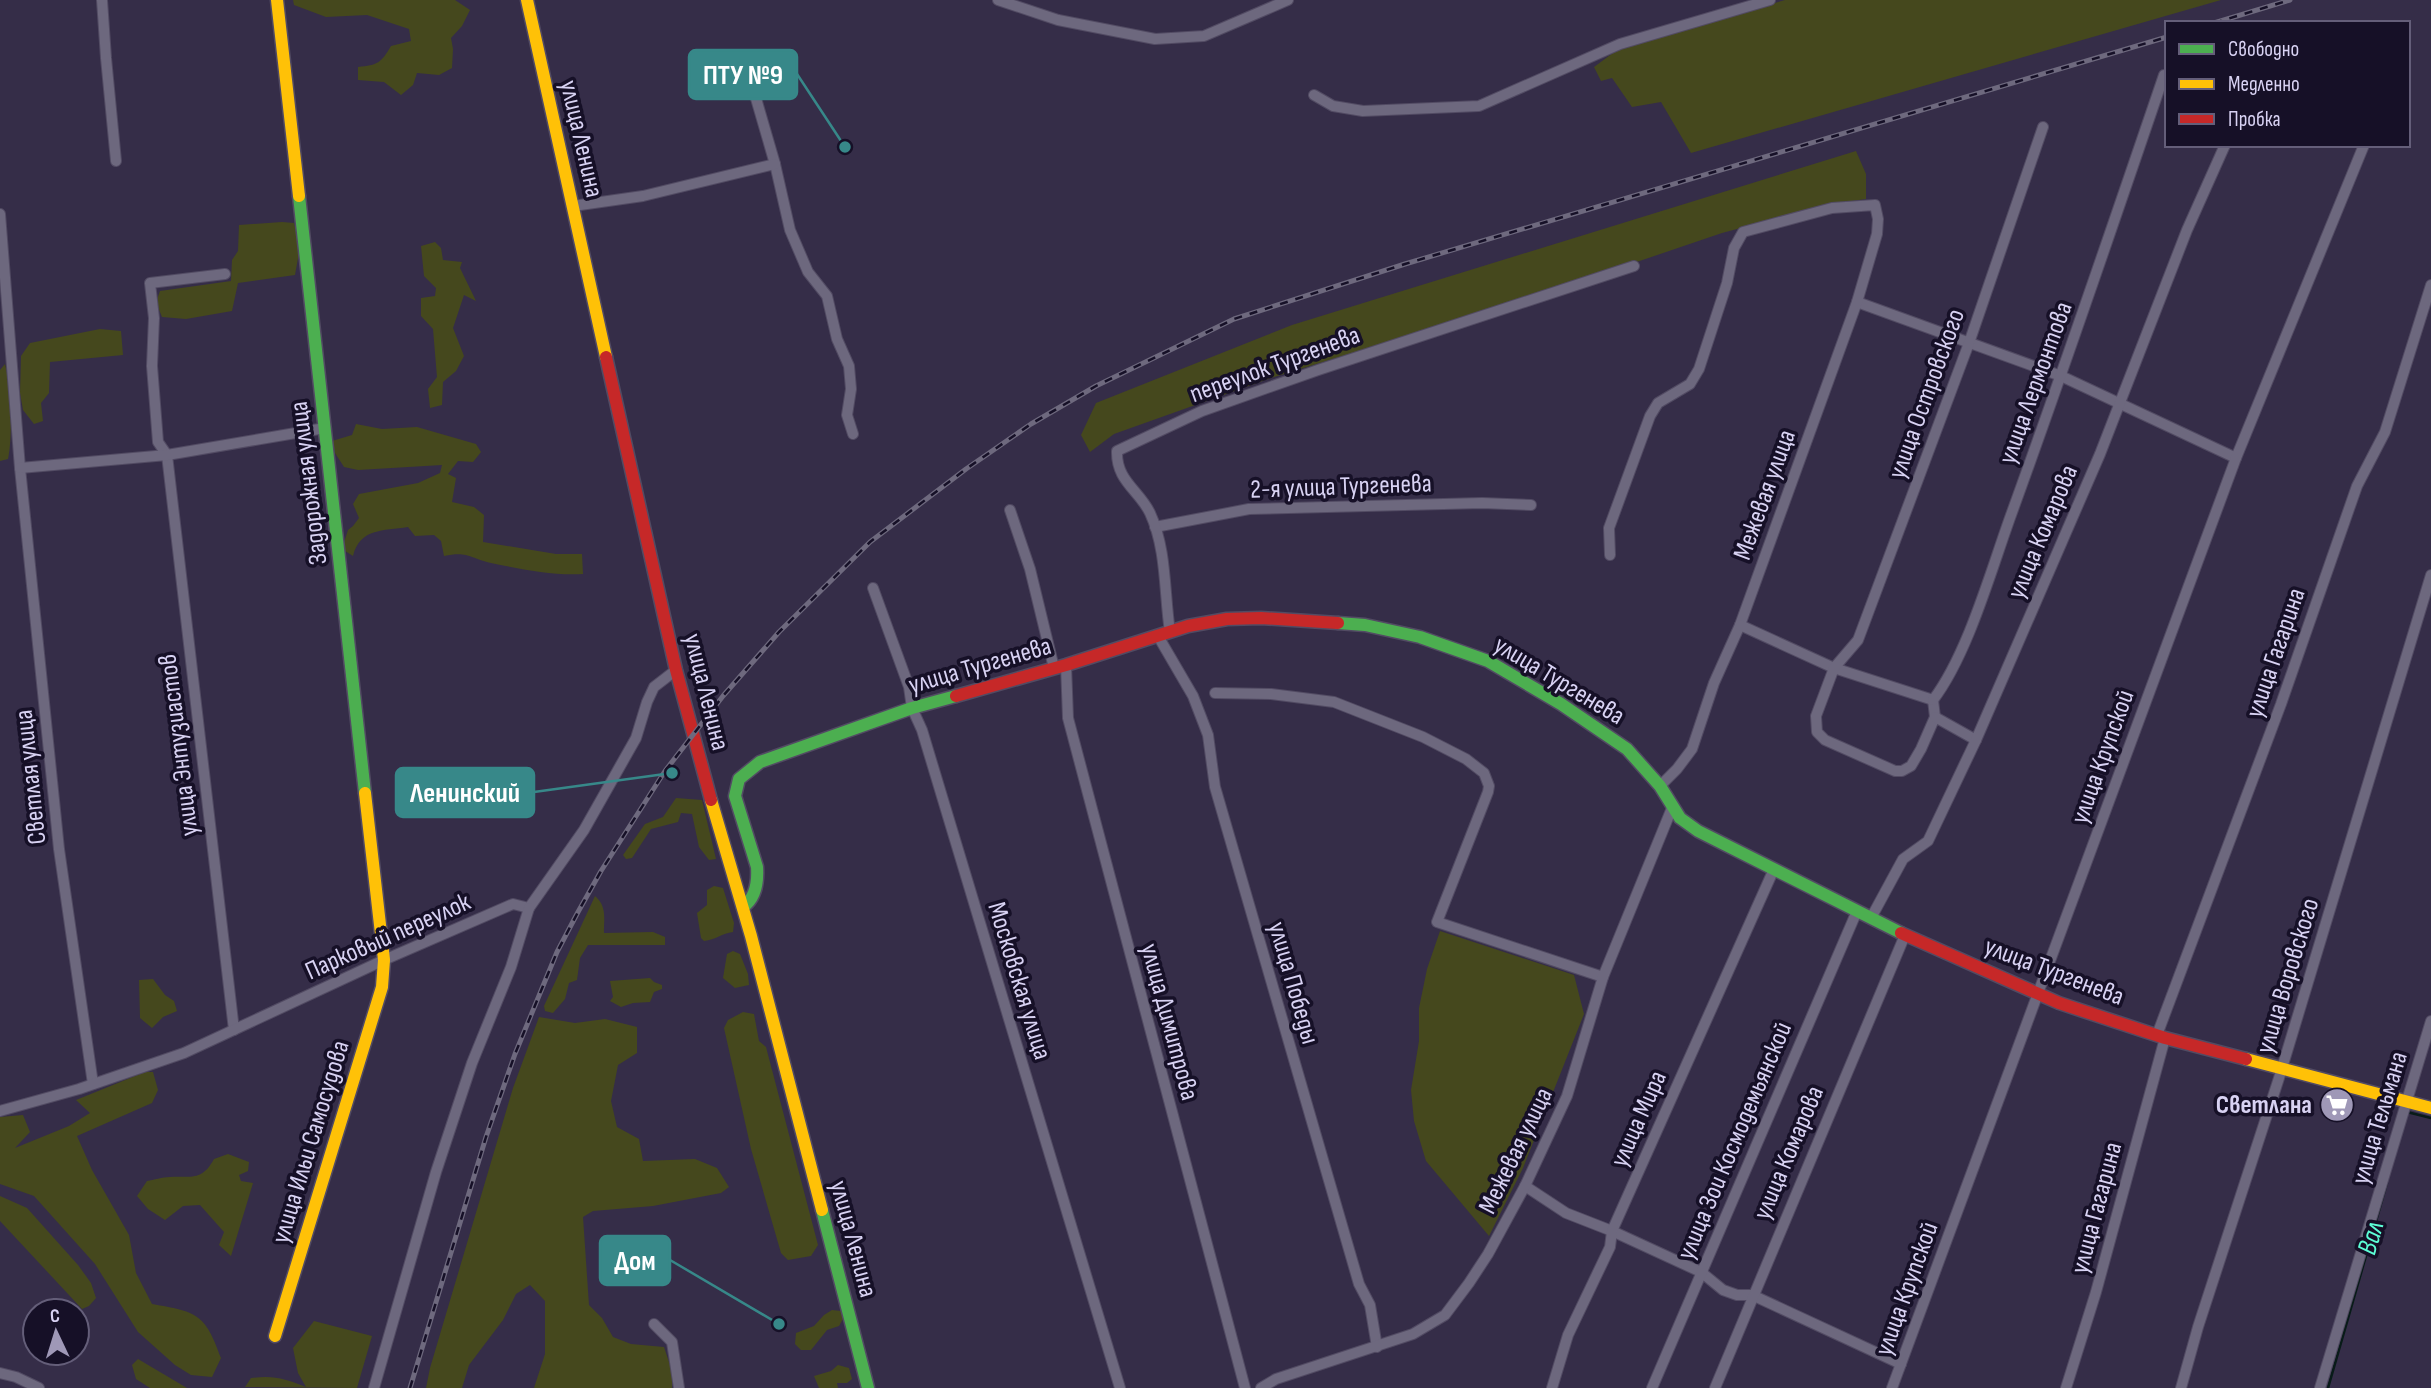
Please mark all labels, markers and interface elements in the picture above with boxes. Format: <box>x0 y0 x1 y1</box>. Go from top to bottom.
legend <box>2165 21 2410 147</box>
text: Свободно <box>2228 37 2299 62</box>
callout: ПТУ №9 <box>689 50 797 99</box>
text: ПТУ №9 <box>703 59 783 92</box>
text: Медленно <box>2228 72 2300 97</box>
street label: улица Ленина <box>552 77 610 201</box>
text: Пробка <box>2228 107 2281 132</box>
street label: улица Лермонтова <box>1992 298 2080 468</box>
street label: улица Островского <box>1882 305 1972 483</box>
street label: переулок Тургенева <box>1186 320 1364 410</box>
street label: Задорожная улица <box>284 400 334 566</box>
street label: Межевая улица <box>1727 426 1803 564</box>
street label: улица Комарова <box>2001 460 2085 604</box>
street label: 2-я улица Тургенева <box>1250 468 1432 506</box>
street label: улица Гагарина <box>2239 584 2313 722</box>
street label: улица Ленина <box>677 630 735 754</box>
street label: улица Тургенева <box>1488 630 1630 732</box>
street label: улица Тургенева <box>905 631 1055 701</box>
street label: улица Энтузиастов <box>152 652 206 838</box>
street label: улица Крупской <box>2065 686 2141 828</box>
street label: Светлая улица <box>9 708 53 846</box>
callout: Ленинский <box>396 768 534 817</box>
text: Ленинский <box>409 777 520 810</box>
street label: Парковый переулок <box>301 887 475 987</box>
street label: улица Воровского <box>2250 895 2326 1057</box>
street label: Московская улица <box>980 899 1058 1063</box>
street label: улица Победы <box>1261 918 1325 1048</box>
street label: улица Тургенева <box>1980 931 2128 1013</box>
street label: улица Димитрова <box>1133 940 1205 1104</box>
street label: улица Зои Космодемьянской <box>1671 1018 1799 1264</box>
street label: улица Ильи Самосудова <box>265 1037 357 1247</box>
street label: улица Тельмана <box>2345 1048 2415 1188</box>
street label: улица Мира <box>1604 1066 1674 1172</box>
street label: улица Комарова <box>1747 1081 1831 1225</box>
street label: Межевая улица <box>1472 1083 1560 1219</box>
supermarket icon: Светлана <box>2318 1086 2356 1124</box>
place label: Светлана <box>2216 1090 2312 1121</box>
street label: улица Гагарина <box>2065 1139 2129 1277</box>
street label: улица Ленина <box>823 1177 883 1301</box>
water label: Вал <box>2351 1217 2391 1259</box>
street label: улица Крупской <box>1869 1218 1945 1360</box>
callout: Дом <box>600 1236 670 1285</box>
text: Дом <box>614 1245 656 1278</box>
north arrow <box>21 1297 91 1367</box>
text: С <box>49 1305 61 1328</box>

